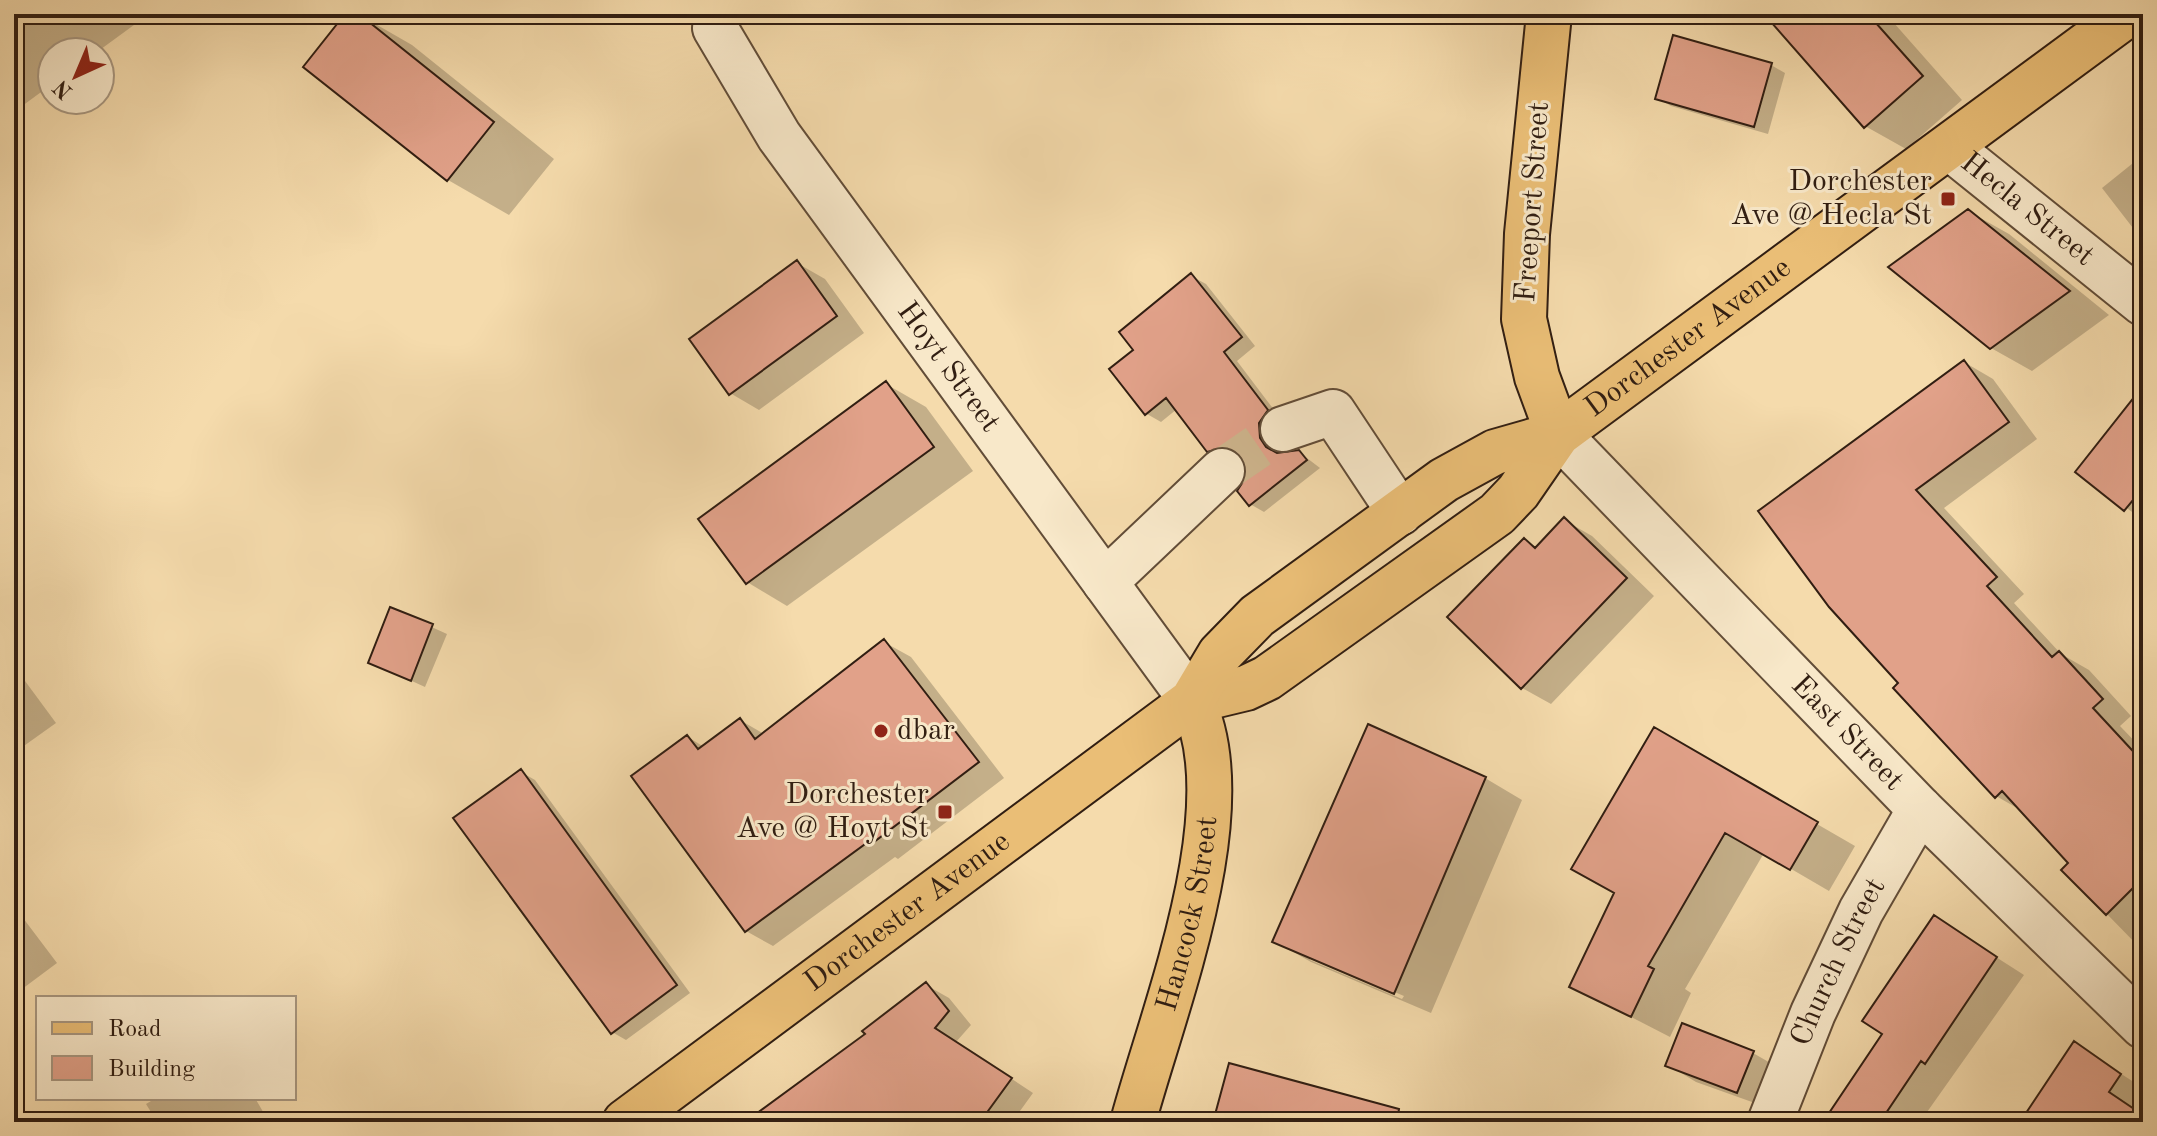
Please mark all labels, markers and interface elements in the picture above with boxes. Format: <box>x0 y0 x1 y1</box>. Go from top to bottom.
north arrow <box>36 36 116 116</box>
text: N <box>50 75 77 103</box>
street label: Freeport Street <box>1511 101 1555 303</box>
street label: Hecla Street <box>1955 147 2099 272</box>
place label: Dorchester Ave @ Hecla St <box>1730 167 1932 231</box>
marker: Dorchester Ave @ Hecla St <box>1939 190 1957 208</box>
street label: Dorchester Avenue <box>1580 253 1797 423</box>
street label: Hoyt Street <box>891 297 1005 438</box>
street label: East Street <box>1785 670 1909 797</box>
place label: dbar <box>897 716 955 746</box>
marker: dbar <box>872 722 890 740</box>
place label: Dorchester Ave @ Hoyt St <box>736 780 929 844</box>
marker: Dorchester Ave @ Hoyt St <box>936 803 954 821</box>
street label: Hancock Street <box>1152 815 1223 1015</box>
street label: Dorchester Avenue <box>799 826 1016 998</box>
street label: Church Street <box>1786 873 1892 1050</box>
legend <box>36 996 296 1100</box>
text: Road <box>108 1018 161 1042</box>
text: Building <box>108 1058 195 1082</box>

